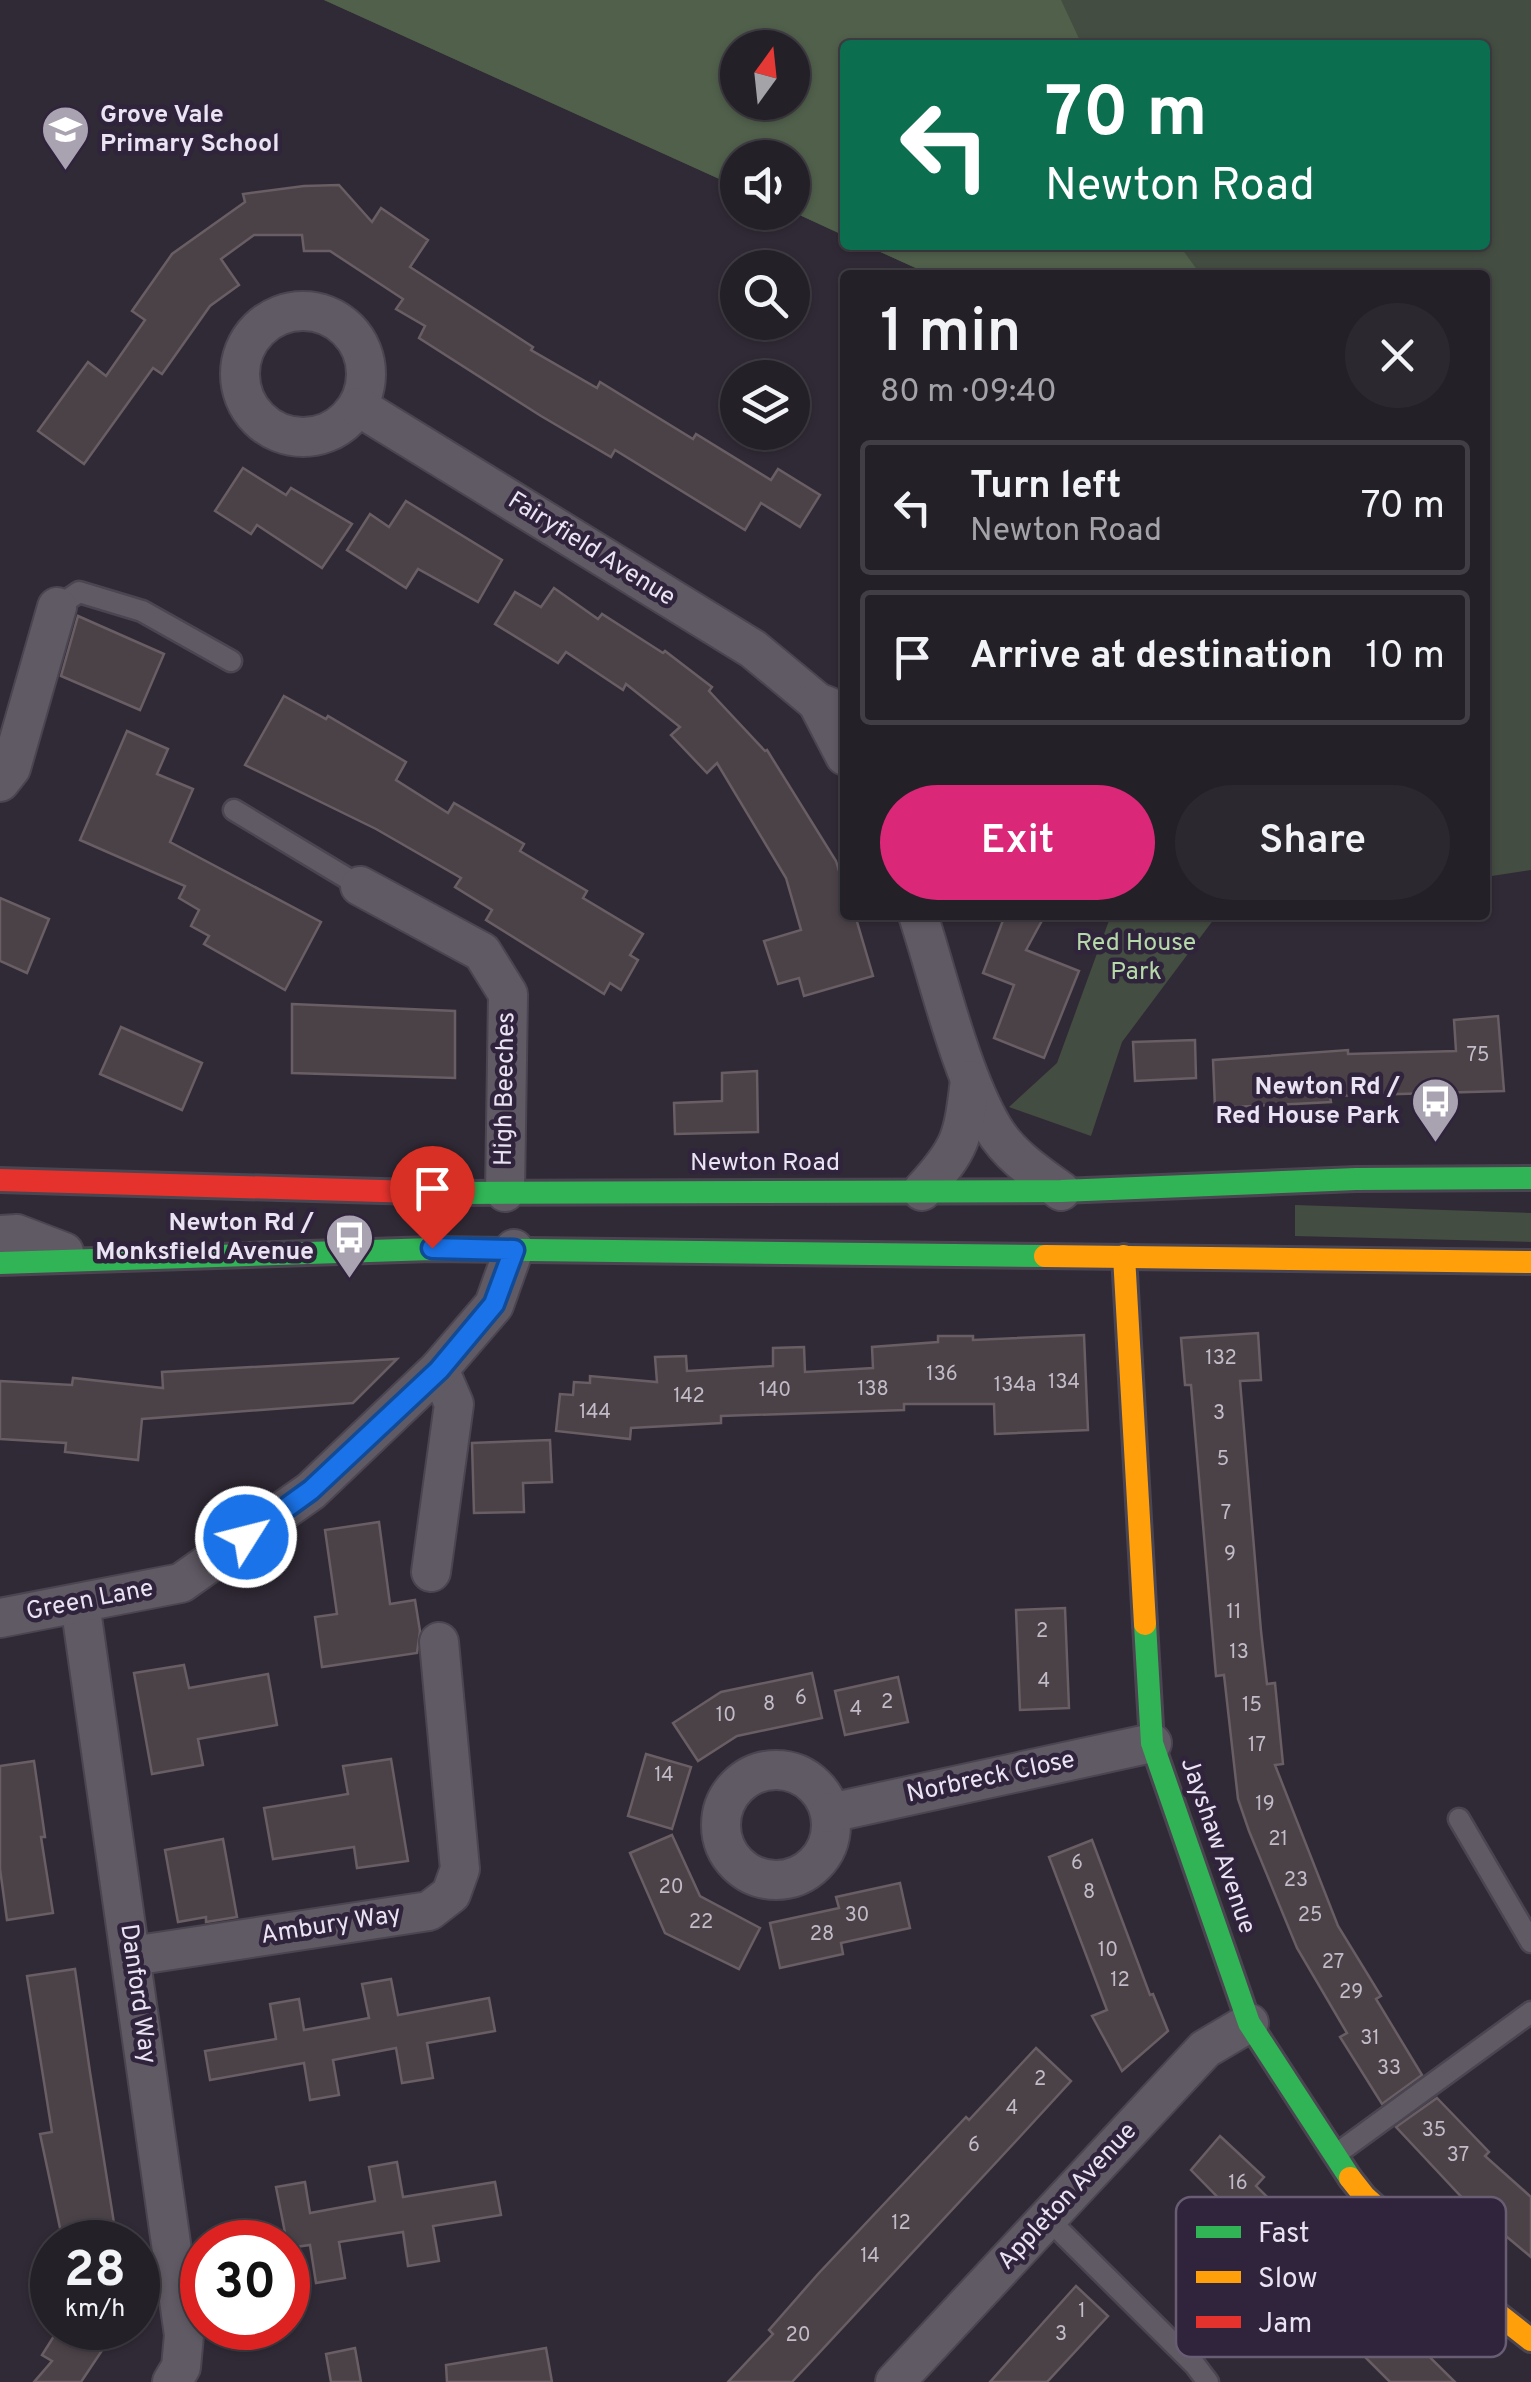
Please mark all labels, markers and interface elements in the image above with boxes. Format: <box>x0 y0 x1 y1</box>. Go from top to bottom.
north arrow <box>720 30 810 120</box>
map controls <box>720 30 810 450</box>
text: 70 m <box>1045 72 1208 161</box>
icon: left <box>880 80 1010 210</box>
place label: Grove Vale Primary School <box>100 100 280 161</box>
school or university icon: Grove Vale Primary School <box>39 104 91 172</box>
button: sound <box>720 140 810 230</box>
text: Newton Road <box>1045 159 1315 216</box>
button: search <box>720 250 810 340</box>
text: 1 min <box>880 297 1021 373</box>
button: close <box>1345 303 1450 408</box>
button: layers <box>720 360 810 450</box>
text: 80 m · 09:40 <box>880 373 1057 413</box>
text: Turn left <box>970 463 1122 512</box>
icon: left <box>885 480 940 535</box>
text: 70 m <box>1361 483 1445 532</box>
street label: Fairyfield Avenue <box>501 486 681 614</box>
text: Newton Road <box>970 512 1162 552</box>
icon: arrive <box>885 630 940 685</box>
text: Arrive at destination <box>970 633 1333 682</box>
text: 10 m <box>1365 633 1445 682</box>
button: Exit <box>880 785 1155 900</box>
button: Share <box>1175 785 1450 900</box>
park label: Red House Park <box>1076 928 1196 989</box>
street label: High Beeches <box>489 1012 523 1166</box>
house number: 75 <box>1467 1043 1489 1069</box>
place label: Newton Rd / Red House Park <box>1216 1072 1400 1133</box>
bus stop icon: Newton Rd / Red House Park <box>1409 1076 1461 1144</box>
pin <box>390 1146 475 1249</box>
street label: Newton Road <box>690 1148 840 1180</box>
icon: arrive <box>405 1161 460 1216</box>
place label: Newton Rd / Monksfield Avenue <box>95 1208 314 1269</box>
bus stop icon: Newton Rd / Monksfield Avenue <box>323 1212 375 1280</box>
house number: 132 <box>1205 1346 1237 1372</box>
house number: 136 <box>926 1362 958 1388</box>
house number: 134 <box>1048 1370 1080 1396</box>
house number: 134a <box>994 1373 1036 1399</box>
house number: 138 <box>857 1377 889 1403</box>
house number: 140 <box>759 1378 791 1404</box>
house number: 142 <box>673 1384 705 1410</box>
house number: 144 <box>579 1400 611 1426</box>
house number: 3 <box>1213 1401 1225 1427</box>
house number: 5 <box>1217 1447 1229 1473</box>
position arrow <box>194 1485 298 1589</box>
house number: 7 <box>1221 1501 1231 1527</box>
house number: 9 <box>1224 1542 1236 1568</box>
street label: Green Lane <box>24 1573 156 1629</box>
house number: 11 <box>1227 1600 1241 1626</box>
house number: 2 <box>1036 1619 1048 1645</box>
house number: 13 <box>1229 1640 1249 1666</box>
house number: 4 <box>1038 1669 1050 1695</box>
house number: 6 <box>795 1686 807 1712</box>
house number: 2 <box>881 1690 893 1716</box>
house number: 8 <box>763 1692 775 1718</box>
house number: 15 <box>1242 1693 1262 1719</box>
house number: 4 <box>850 1697 862 1723</box>
house number: 10 <box>716 1703 736 1729</box>
house number: 17 <box>1248 1733 1266 1759</box>
street label: Norbreck Close <box>904 1745 1078 1811</box>
street label: Jayshaw Avenue <box>1172 1754 1262 1938</box>
house number: 14 <box>654 1763 674 1789</box>
house number: 19 <box>1255 1792 1275 1818</box>
house number: 21 <box>1268 1827 1288 1853</box>
house number: 6 <box>1071 1851 1083 1877</box>
house number: 23 <box>1284 1868 1308 1894</box>
house number: 20 <box>658 1875 684 1901</box>
house number: 8 <box>1083 1880 1095 1906</box>
street label: Ambury Way <box>259 1899 403 1953</box>
house number: 30 <box>845 1903 869 1929</box>
house number: 25 <box>1298 1903 1322 1929</box>
house number: 22 <box>689 1910 713 1936</box>
street label: Danford Way <box>111 1922 163 2066</box>
house number: 28 <box>810 1922 834 1948</box>
house number: 10 <box>1098 1938 1118 1964</box>
house number: 27 <box>1322 1950 1344 1976</box>
house number: 12 <box>1110 1968 1130 1994</box>
house number: 29 <box>1339 1980 1363 2006</box>
house number: 31 <box>1360 2026 1380 2052</box>
house number: 33 <box>1377 2056 1401 2082</box>
house number: 2 <box>1034 2067 1046 2093</box>
house number: 4 <box>1006 2096 1018 2122</box>
street label: Appleton Avenue <box>991 2116 1145 2278</box>
house number: 35 <box>1422 2118 1446 2144</box>
house number: 6 <box>968 2133 980 2159</box>
house number: 37 <box>1447 2143 1469 2169</box>
house number: 16 <box>1228 2171 1248 2197</box>
legend <box>1176 2197 1506 2357</box>
house number: 12 <box>891 2211 911 2237</box>
text: Fast <box>1258 2217 1310 2253</box>
speed limit sign: 30 <box>180 2220 310 2350</box>
text: 28 <box>64 2241 126 2304</box>
house number: 14 <box>860 2244 880 2270</box>
text: Slow <box>1258 2262 1317 2298</box>
text: km/h <box>65 2294 125 2326</box>
house number: 1 <box>1078 2299 1086 2325</box>
text: Jam <box>1258 2307 1312 2343</box>
house number: 3 <box>1055 2322 1067 2348</box>
house number: 20 <box>785 2323 811 2349</box>

